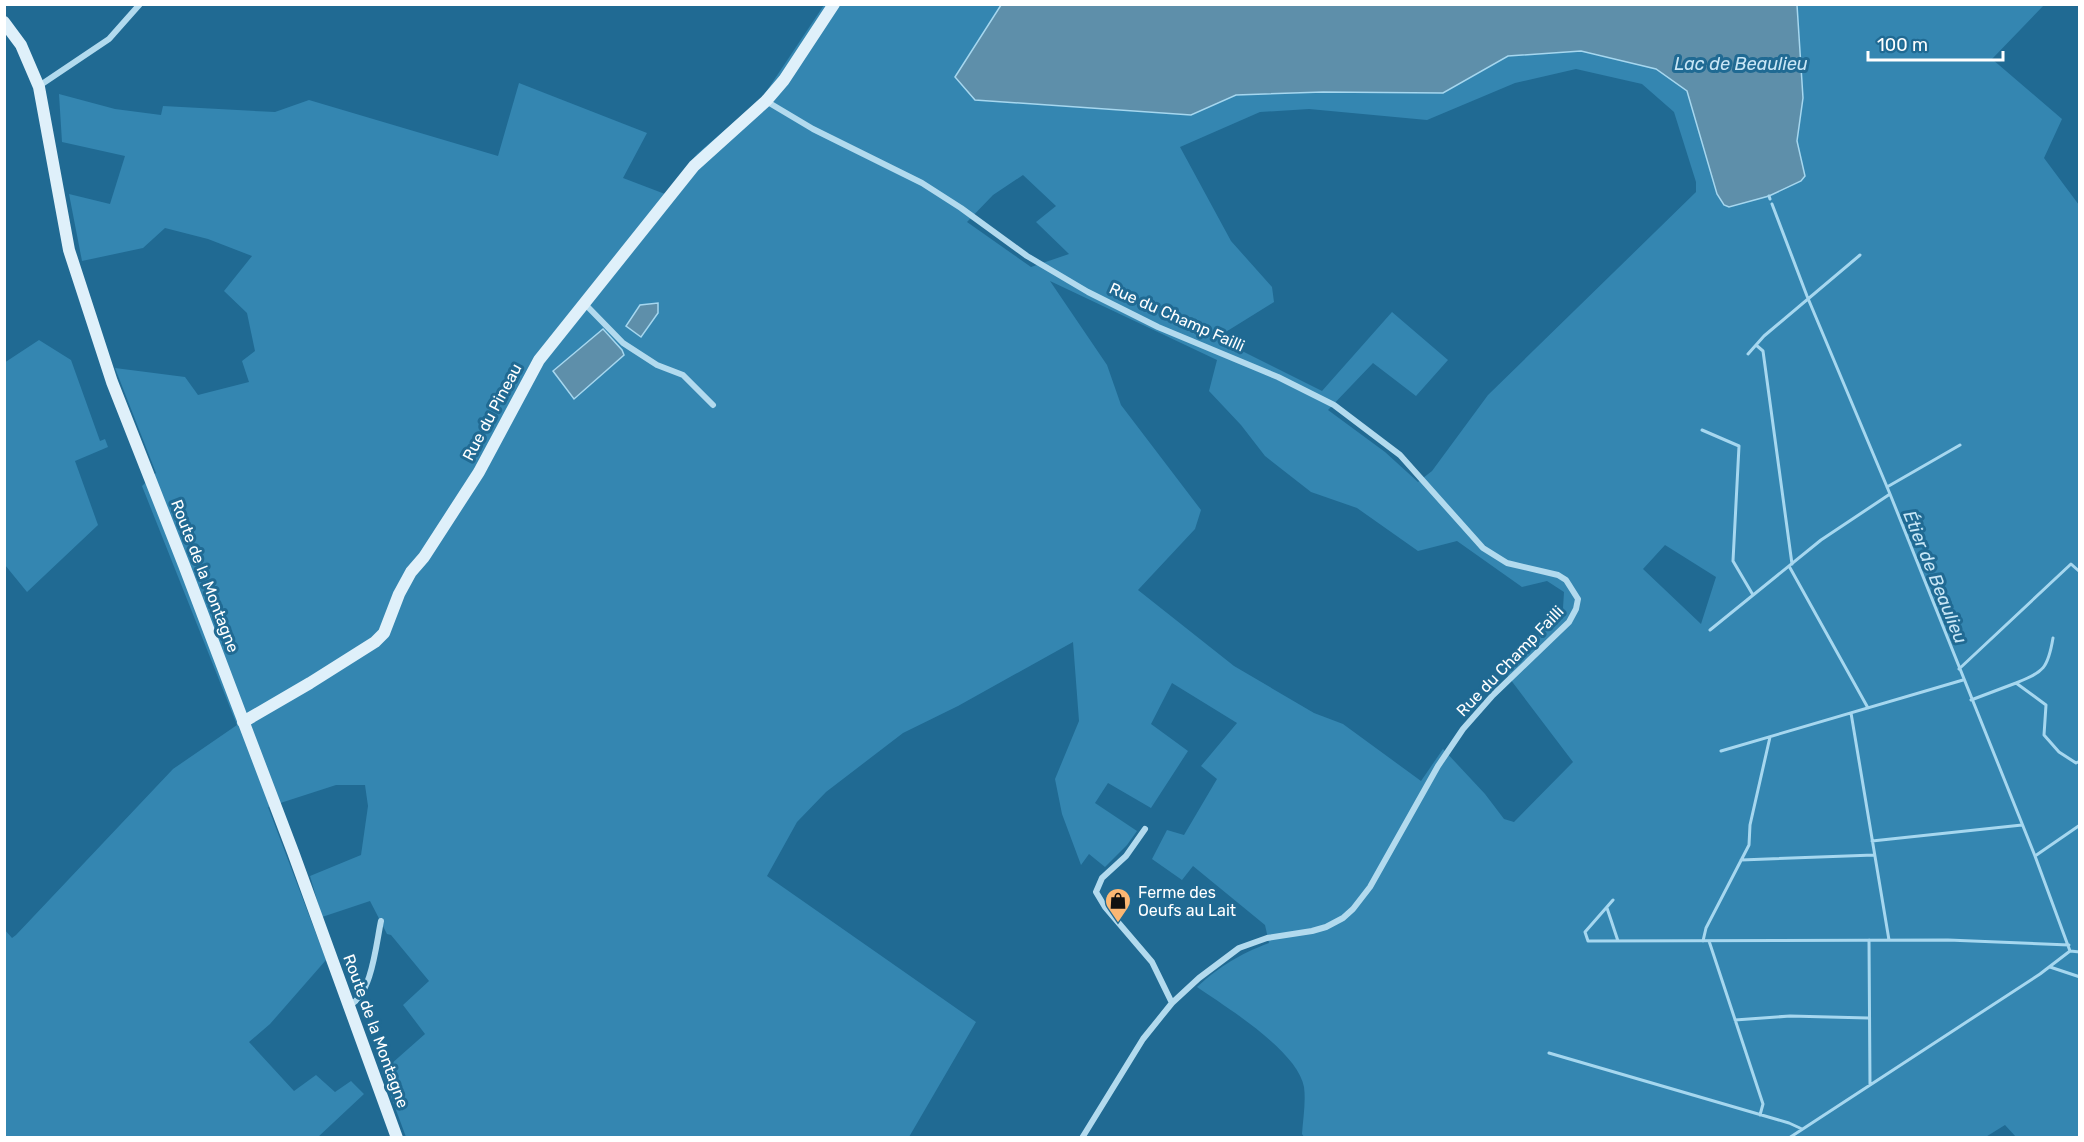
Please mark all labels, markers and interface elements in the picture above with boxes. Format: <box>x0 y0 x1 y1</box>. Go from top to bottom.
scale bar <box>1868 24 2003 62</box>
text: 100 m <box>1877 34 1928 56</box>
water label: Lac de Beaulieu <box>1674 53 1808 75</box>
street label: Rue du Champ Failli <box>1106 279 1248 355</box>
street label: Rue du Pineau <box>458 360 526 464</box>
street label: Route de la Montagne <box>167 497 243 655</box>
water label: Étier de Beaulieu <box>1898 507 1972 647</box>
street label: Rue du Champ Failli <box>1452 602 1568 720</box>
place label: Ferme des Oeufs au Lait <box>1138 883 1236 920</box>
shop icon: Ferme des Oeufs au Lait <box>1103 886 1133 924</box>
street label: Route de la Montagne <box>339 952 413 1110</box>

